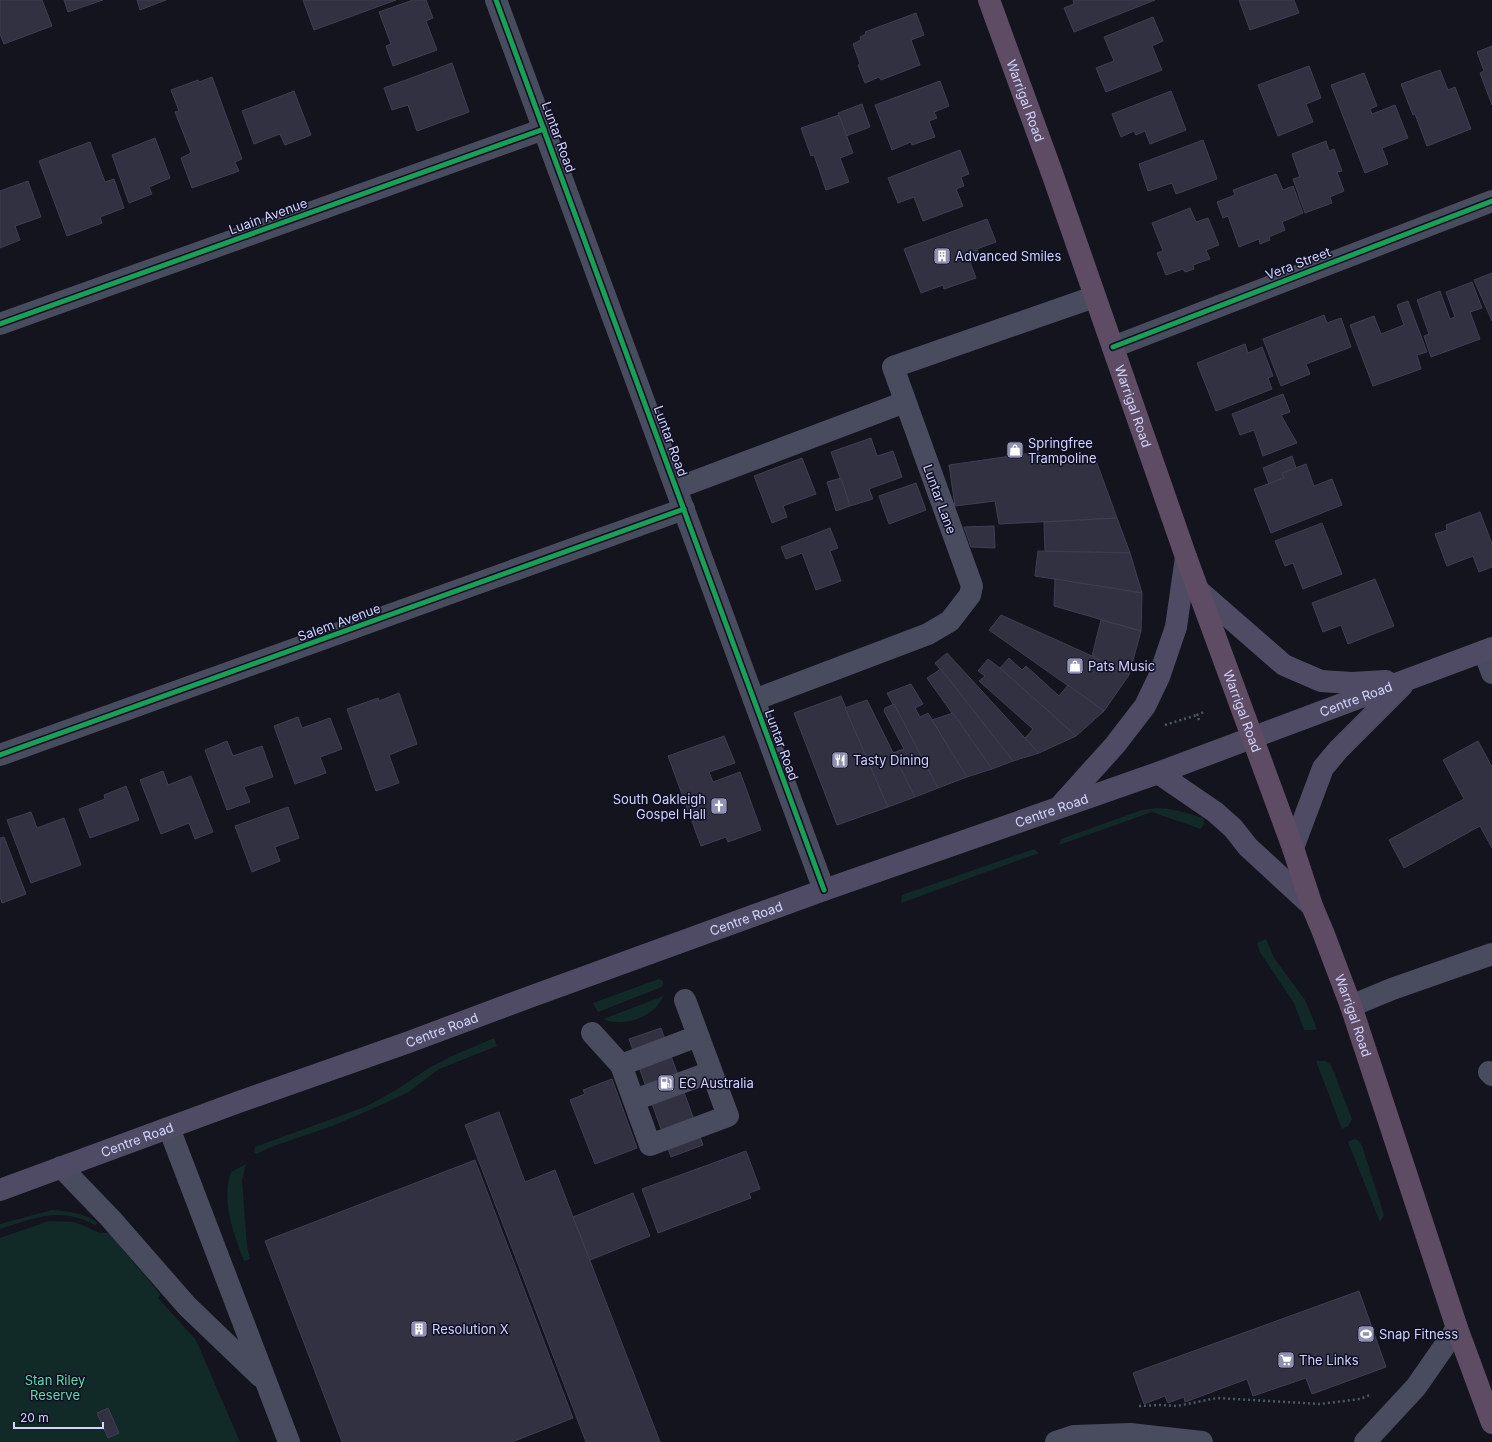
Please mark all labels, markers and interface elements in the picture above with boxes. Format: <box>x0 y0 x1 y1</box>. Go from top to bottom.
street label: Warrigal Road <box>1003 57 1048 144</box>
street label: Luntar Road <box>539 99 579 175</box>
street label: Luain Avenue <box>227 194 309 238</box>
street label: Vera Street <box>1263 243 1333 283</box>
building icon: Advanced Smiles <box>932 246 952 266</box>
place label: Advanced Smiles <box>955 248 1061 264</box>
street label: Warrigal Road <box>1112 363 1155 449</box>
street label: Luntar Road <box>651 403 691 479</box>
place label: Springfree Trampoline <box>1028 435 1097 466</box>
shop icon: Springfree Trampoline <box>1005 440 1025 460</box>
street label: Luntar Lane <box>920 462 960 536</box>
street label: Salem Avenue <box>295 600 383 644</box>
shop icon: Pats Music <box>1065 656 1085 676</box>
place label: Pats Music <box>1088 658 1155 674</box>
street label: Warrigal Road <box>1220 668 1265 754</box>
street label: Centre Road <box>1317 678 1394 720</box>
street label: Luntar Road <box>762 707 802 783</box>
restaurant icon: Tasty Dining <box>830 750 850 770</box>
place label: Tasty Dining <box>853 752 929 768</box>
street label: Centre Road <box>1013 790 1090 830</box>
place label: South Oakleigh Gospel Hall <box>613 791 706 822</box>
church icon: South Oakleigh Gospel Hall <box>709 796 729 816</box>
street label: Centre Road <box>707 898 785 939</box>
street label: Warrigal Road <box>1332 972 1375 1059</box>
street label: Centre Road <box>403 1009 480 1051</box>
fuel station icon: EG Australia <box>656 1073 676 1093</box>
place label: EG Australia <box>679 1075 754 1091</box>
street label: Centre Road <box>98 1119 176 1160</box>
building icon: Resolution X <box>409 1319 429 1339</box>
place label: Resolution X <box>432 1321 509 1337</box>
sports icon: Snap Fitness <box>1356 1324 1376 1344</box>
place label: Snap Fitness <box>1379 1326 1458 1342</box>
supermarket icon: The Links <box>1276 1350 1296 1370</box>
place label: The Links <box>1299 1352 1359 1368</box>
park label: Stan Riley Reserve <box>25 1372 85 1403</box>
scale bar <box>14 1404 103 1430</box>
text: 20 m <box>20 1410 49 1425</box>

